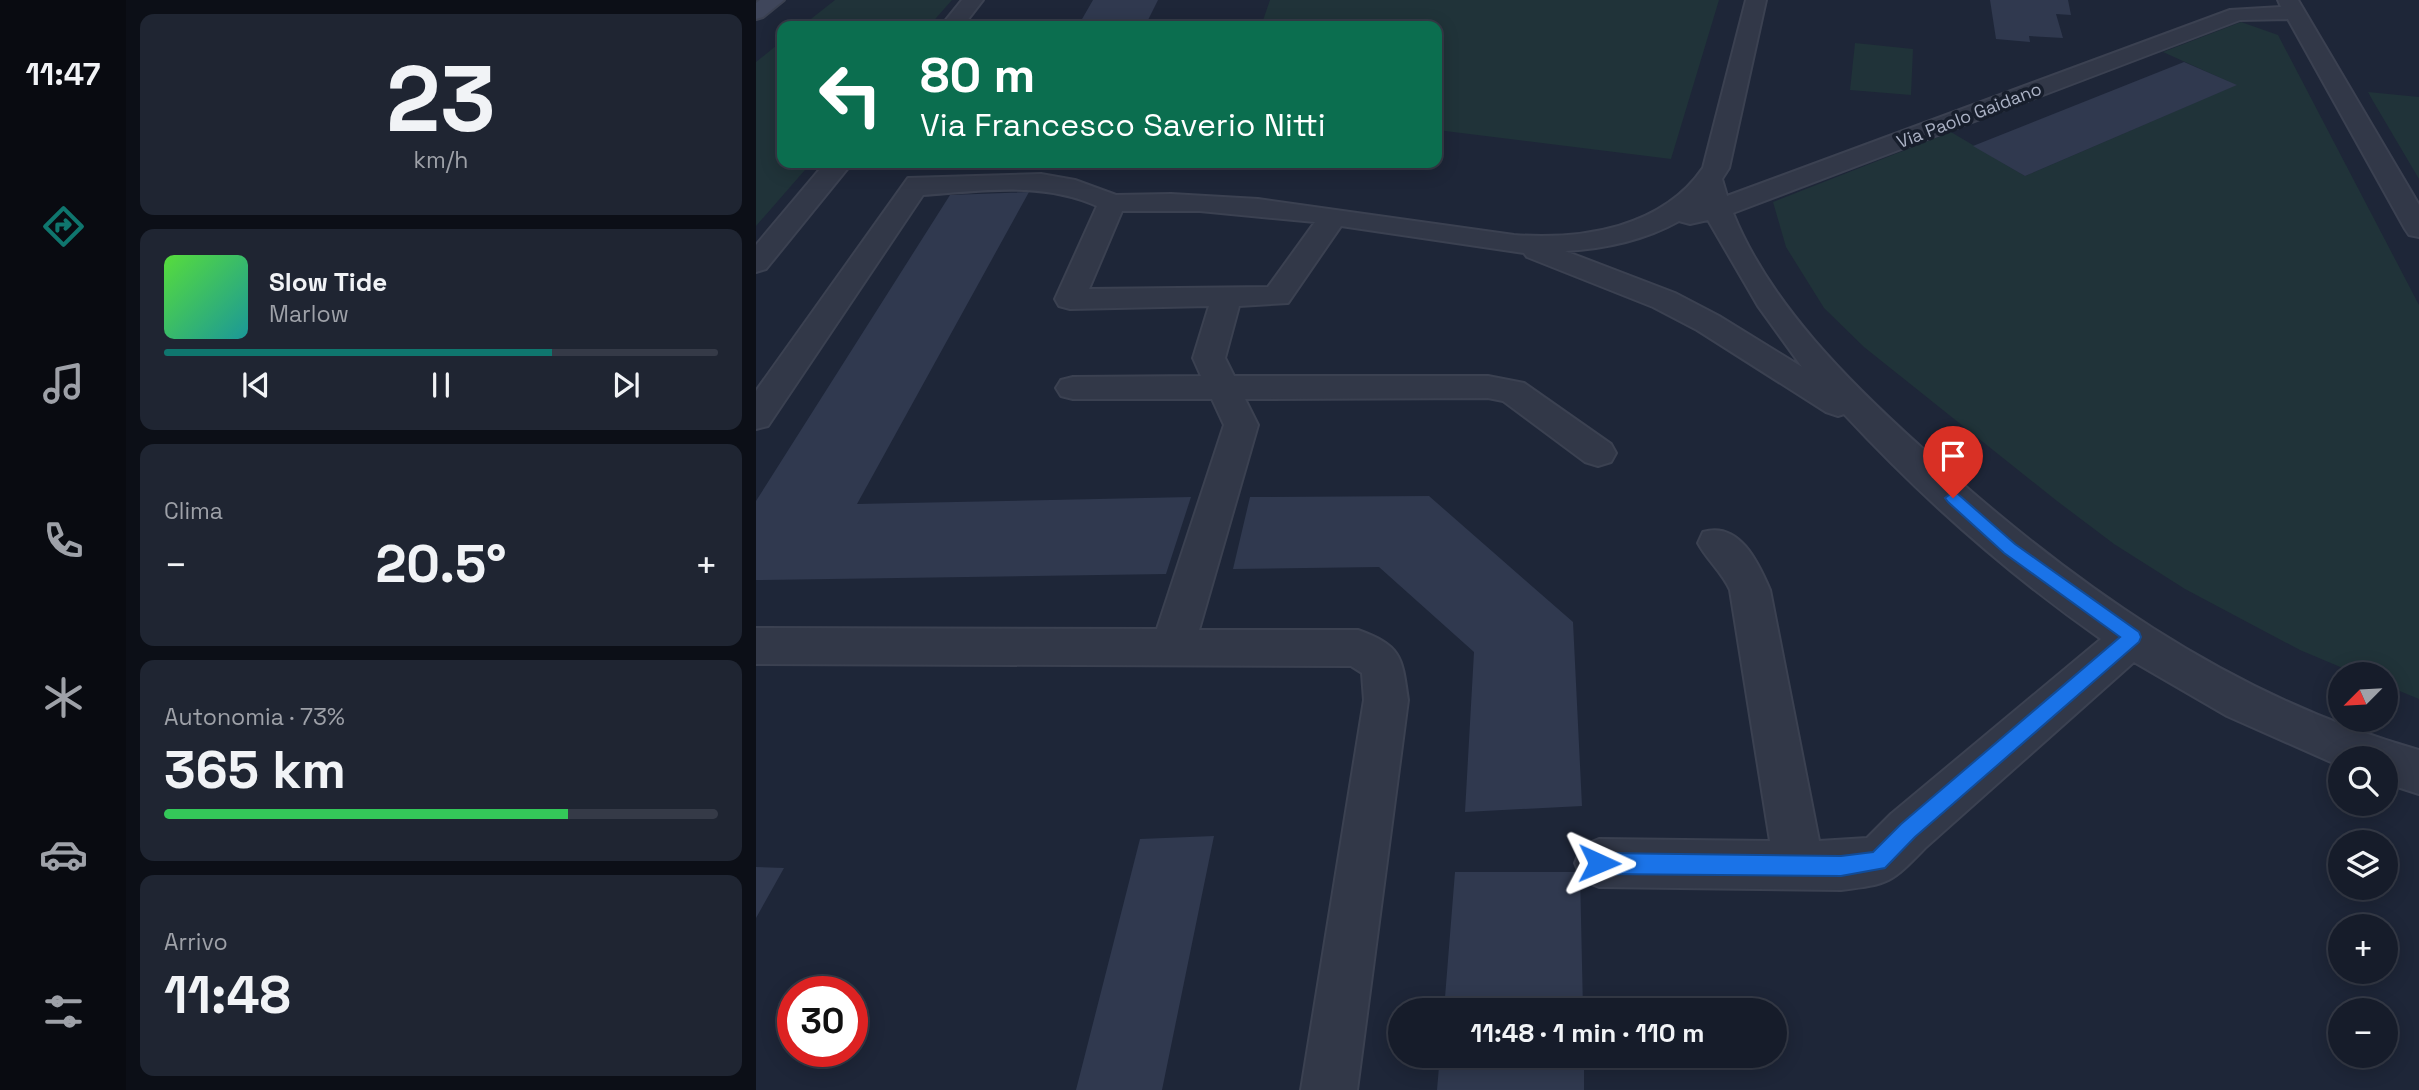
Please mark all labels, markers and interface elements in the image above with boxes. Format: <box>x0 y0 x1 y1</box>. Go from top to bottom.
text: 23 <box>386 41 496 158</box>
text: 80 m <box>920 44 1035 106</box>
icon: left <box>805 49 896 140</box>
text: 11:47 <box>25 54 101 94</box>
street label: Via Paolo Gaidano <box>1893 77 2045 153</box>
text: Via Francesco Saverio Nitti <box>920 105 1326 145</box>
text: km/h <box>414 145 468 175</box>
icon: directions <box>39 202 88 251</box>
text: Slow Tide <box>269 265 387 299</box>
text: Marlow <box>269 299 349 329</box>
icon: music <box>39 359 88 408</box>
icon: previous <box>237 366 275 404</box>
icon: pause <box>422 366 460 404</box>
icon: next <box>607 366 645 404</box>
pin <box>1923 426 1983 498</box>
icon: arrive <box>1934 437 1972 475</box>
text: Clima <box>164 496 223 526</box>
icon: phone <box>39 516 88 565</box>
text: 20.5° <box>375 531 507 597</box>
text: − <box>164 541 188 589</box>
text: + <box>694 541 718 589</box>
north arrow <box>2328 662 2398 732</box>
map controls <box>2328 662 2398 1068</box>
icon: climate <box>39 673 88 722</box>
text: Autonomia · 73% <box>164 702 345 732</box>
text: 365 km <box>164 737 346 803</box>
button: search <box>2328 746 2398 816</box>
position arrow <box>1562 826 1636 900</box>
icon: car <box>39 830 88 879</box>
button: layers <box>2328 830 2398 900</box>
button: + <box>2328 914 2398 984</box>
text: Arrivo <box>164 927 228 957</box>
text: 11:48 <box>164 962 291 1028</box>
speed limit sign: 30 <box>777 976 868 1067</box>
icon: filters <box>39 987 88 1036</box>
button: − <box>2328 998 2398 1068</box>
text: 11:48 · 1 min · 110 m <box>1471 1016 1704 1050</box>

